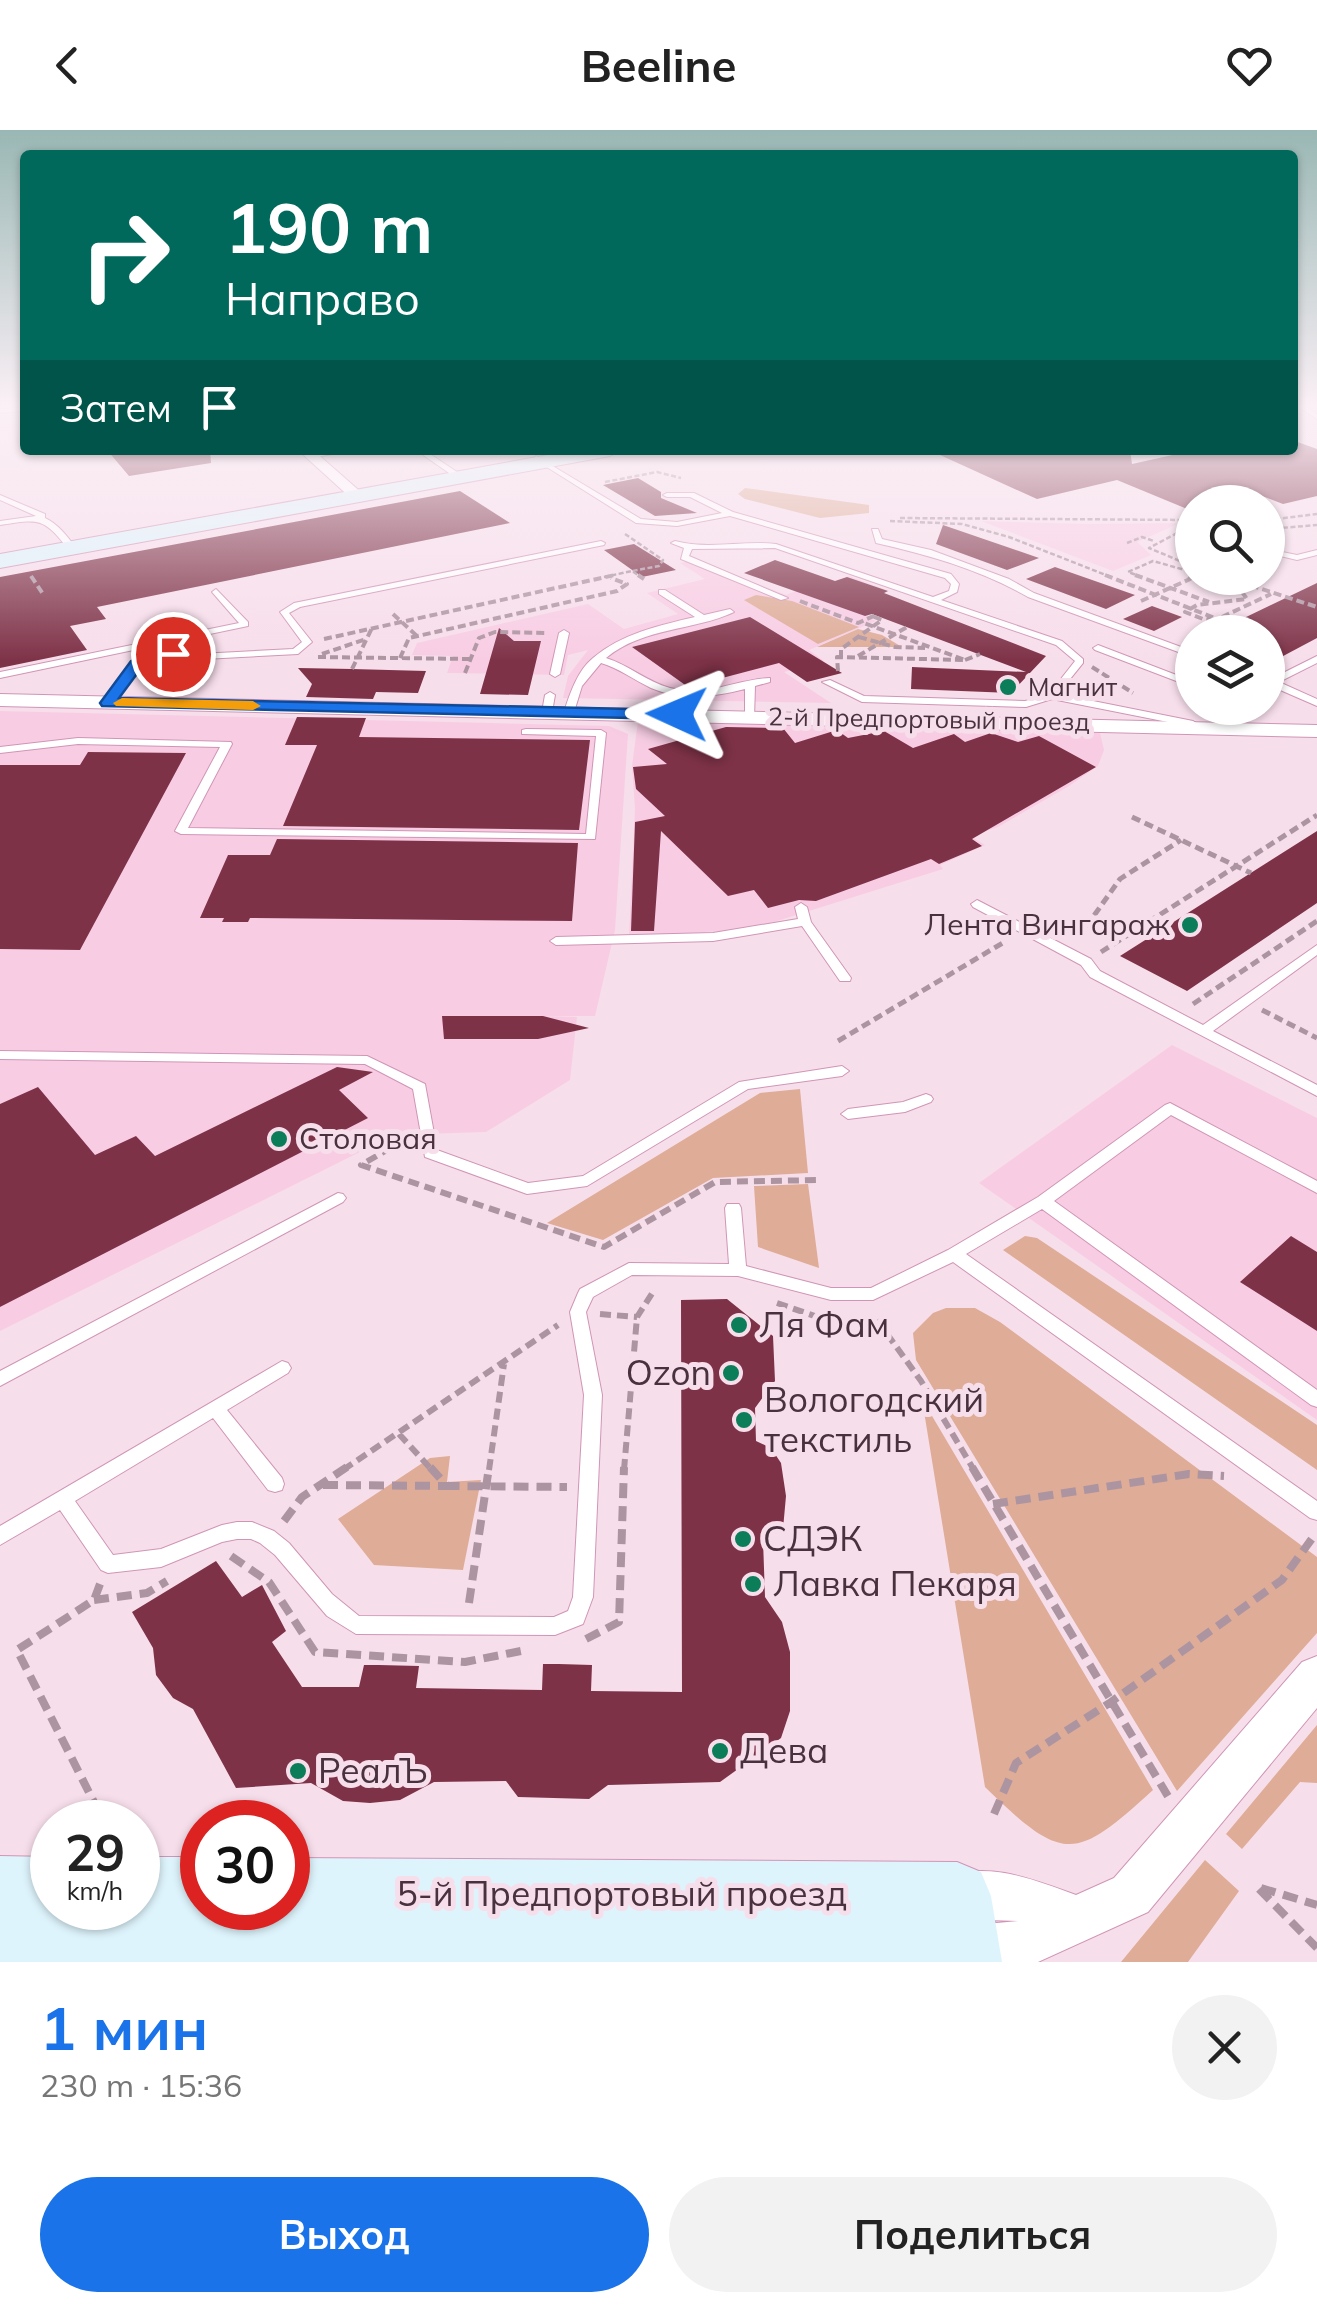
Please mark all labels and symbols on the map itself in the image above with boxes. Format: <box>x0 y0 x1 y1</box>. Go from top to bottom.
pin <box>131 612 216 697</box>
position arrow <box>625 662 729 766</box>
place label: Магнит <box>1028 671 1118 702</box>
marker: Магнит <box>997 676 1019 698</box>
street label: 2-й Предпортовый проезд <box>768 700 1090 737</box>
place label: Лента Вингараж <box>924 905 1171 943</box>
marker: Лента Вингараж <box>1179 914 1201 936</box>
place label: Столовая <box>299 1119 437 1157</box>
marker: Столовая <box>268 1128 290 1150</box>
place label: Ля Фам <box>759 1302 889 1346</box>
marker: Ля Фам <box>728 1314 750 1336</box>
place label: Ozon <box>626 1350 711 1394</box>
marker: Ozon <box>720 1362 742 1384</box>
place label: Вологодский текстиль <box>764 1377 984 1461</box>
marker: Вологодский текстиль <box>733 1409 755 1431</box>
place label: СДЭК <box>763 1516 862 1560</box>
marker: СДЭК <box>732 1528 754 1550</box>
place label: Лавка Пекаря <box>773 1561 1017 1605</box>
marker: Лавка Пекаря <box>742 1573 764 1595</box>
place label: Дева <box>740 1728 828 1772</box>
marker: Дева <box>709 1740 731 1762</box>
place label: РеалЪ <box>318 1748 428 1792</box>
marker: РеалЪ <box>287 1760 309 1782</box>
speed limit sign: 30 <box>180 1800 310 1930</box>
street label: 5-й Предпортовый проезд <box>397 1871 847 1915</box>

